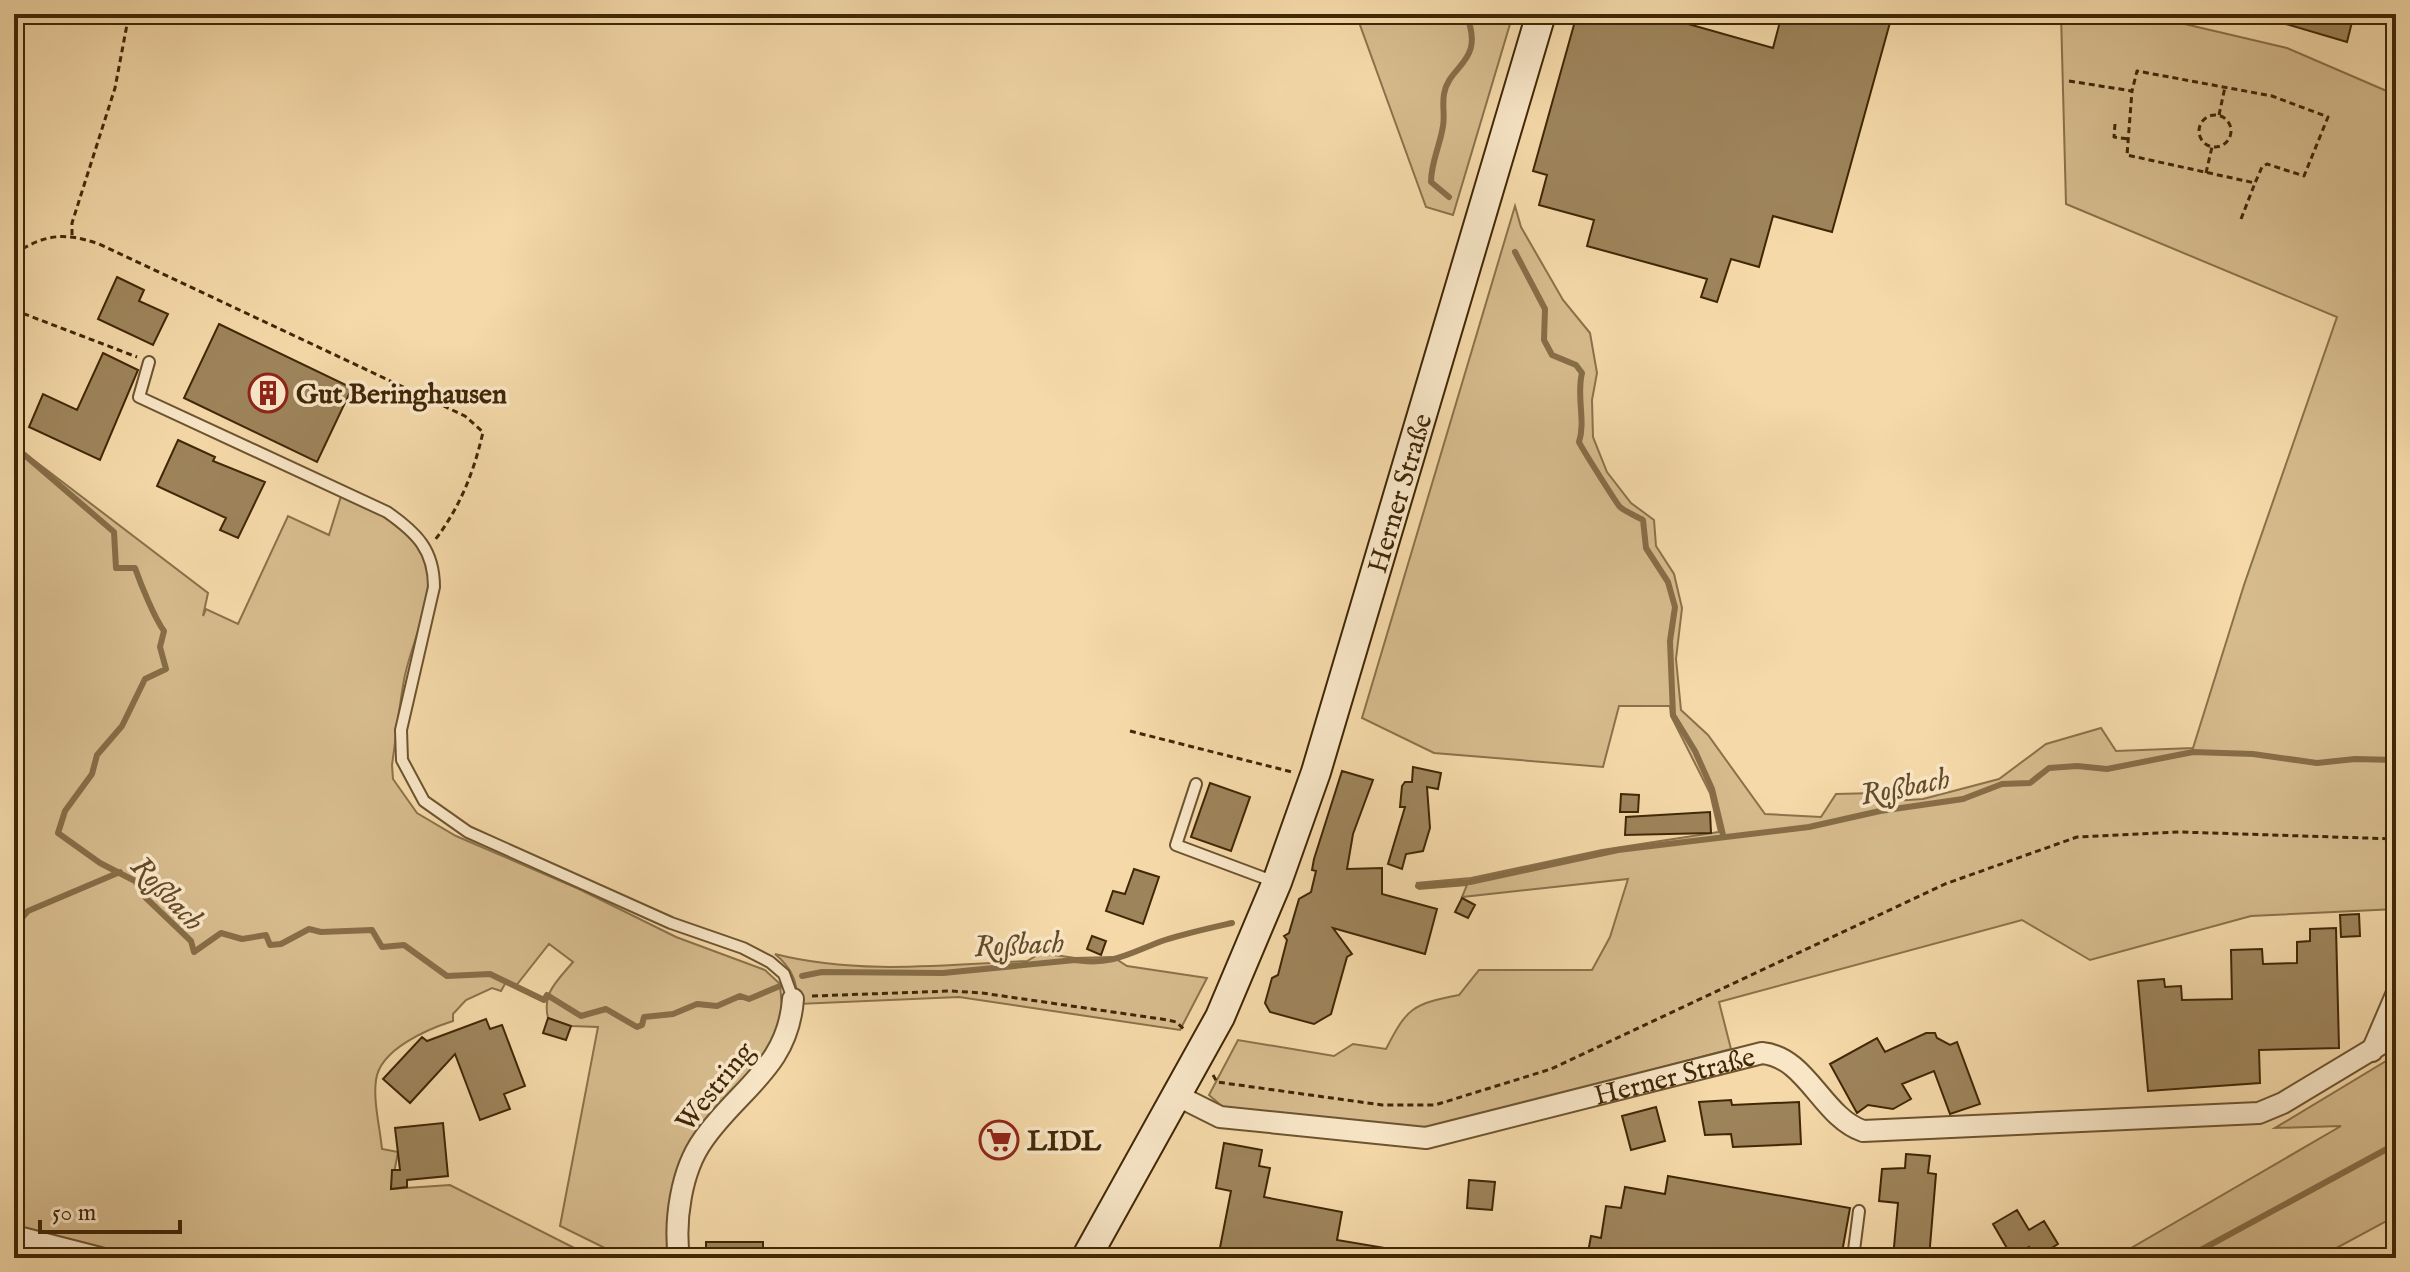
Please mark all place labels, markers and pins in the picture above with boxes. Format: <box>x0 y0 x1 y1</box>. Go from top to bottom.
building icon: Gut Beringhausen <box>247 372 289 414</box>
place label: Gut Beringhausen <box>296 378 507 413</box>
supermarket icon: LIDL <box>978 1119 1020 1161</box>
place label: LIDL <box>1027 1125 1102 1160</box>

